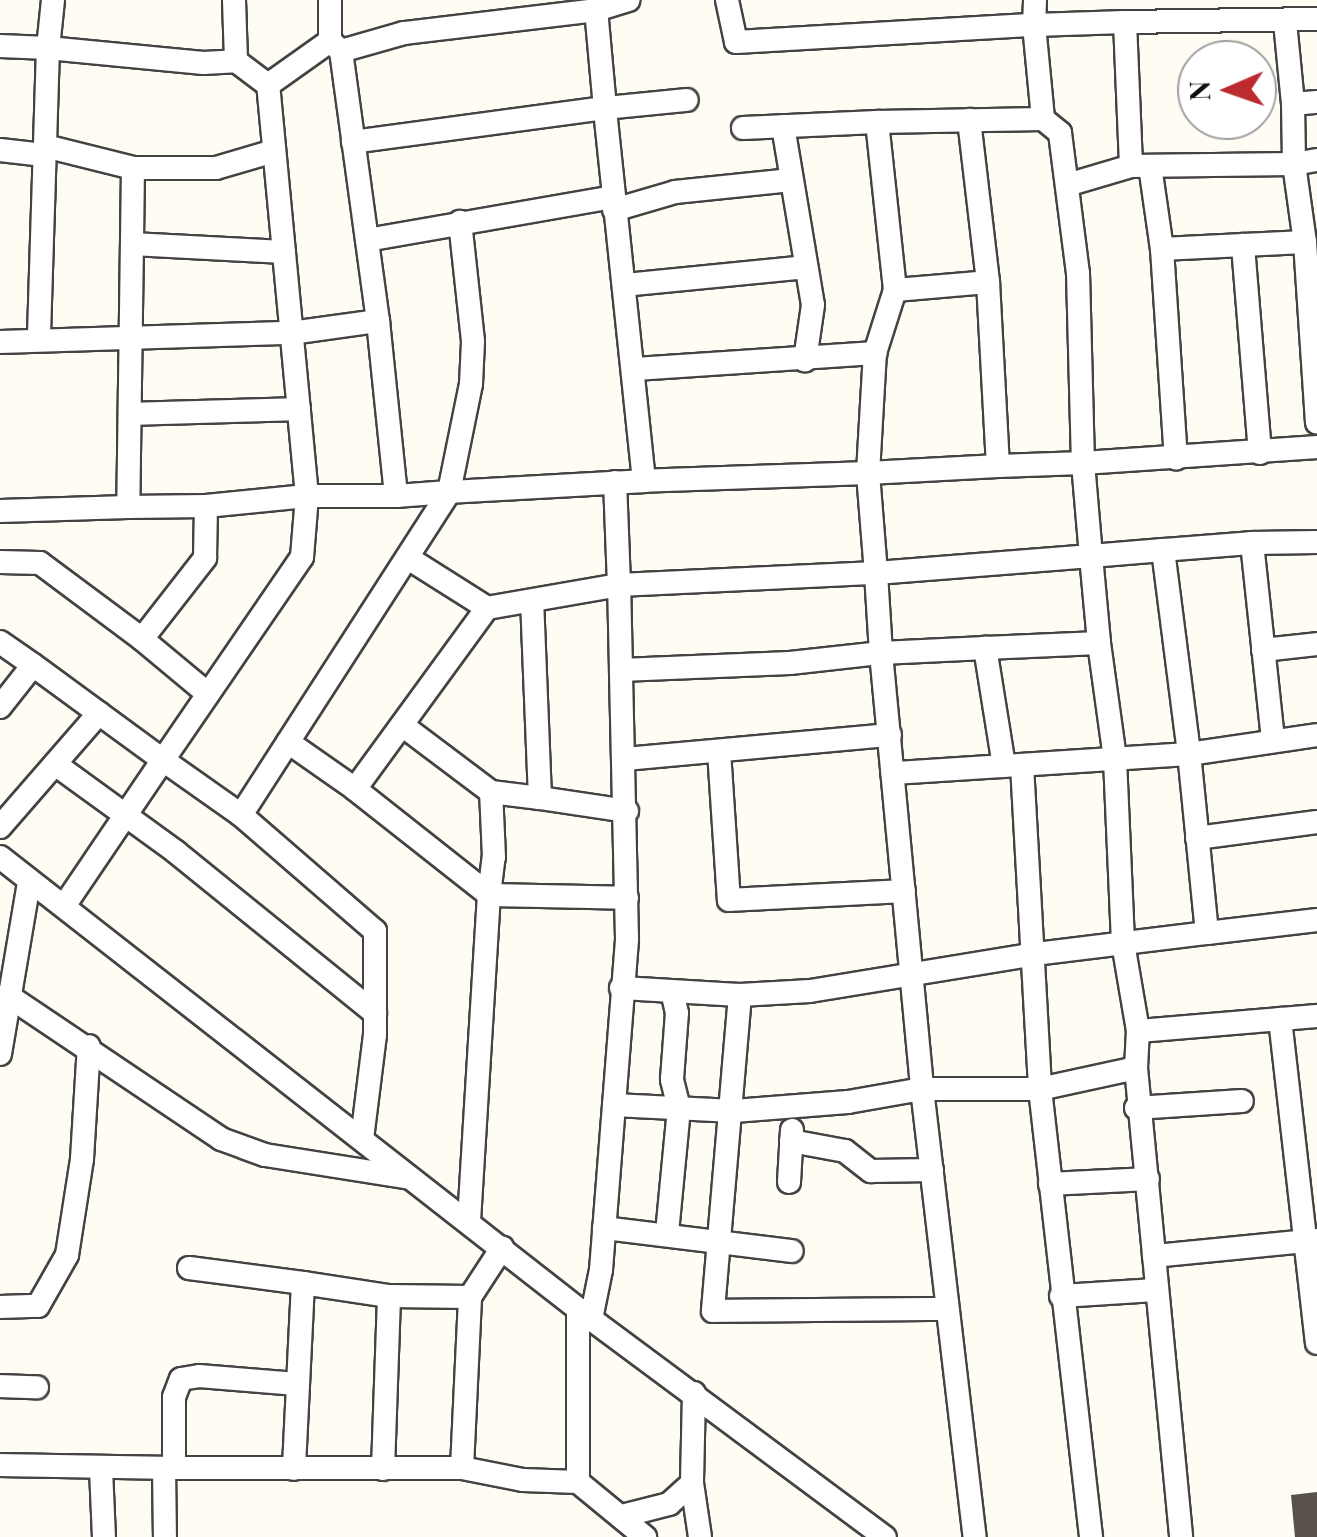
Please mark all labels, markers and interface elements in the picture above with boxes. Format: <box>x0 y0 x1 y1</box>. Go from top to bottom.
north arrow <box>1177 40 1277 140</box>
text: N <box>1180 80 1217 102</box>

